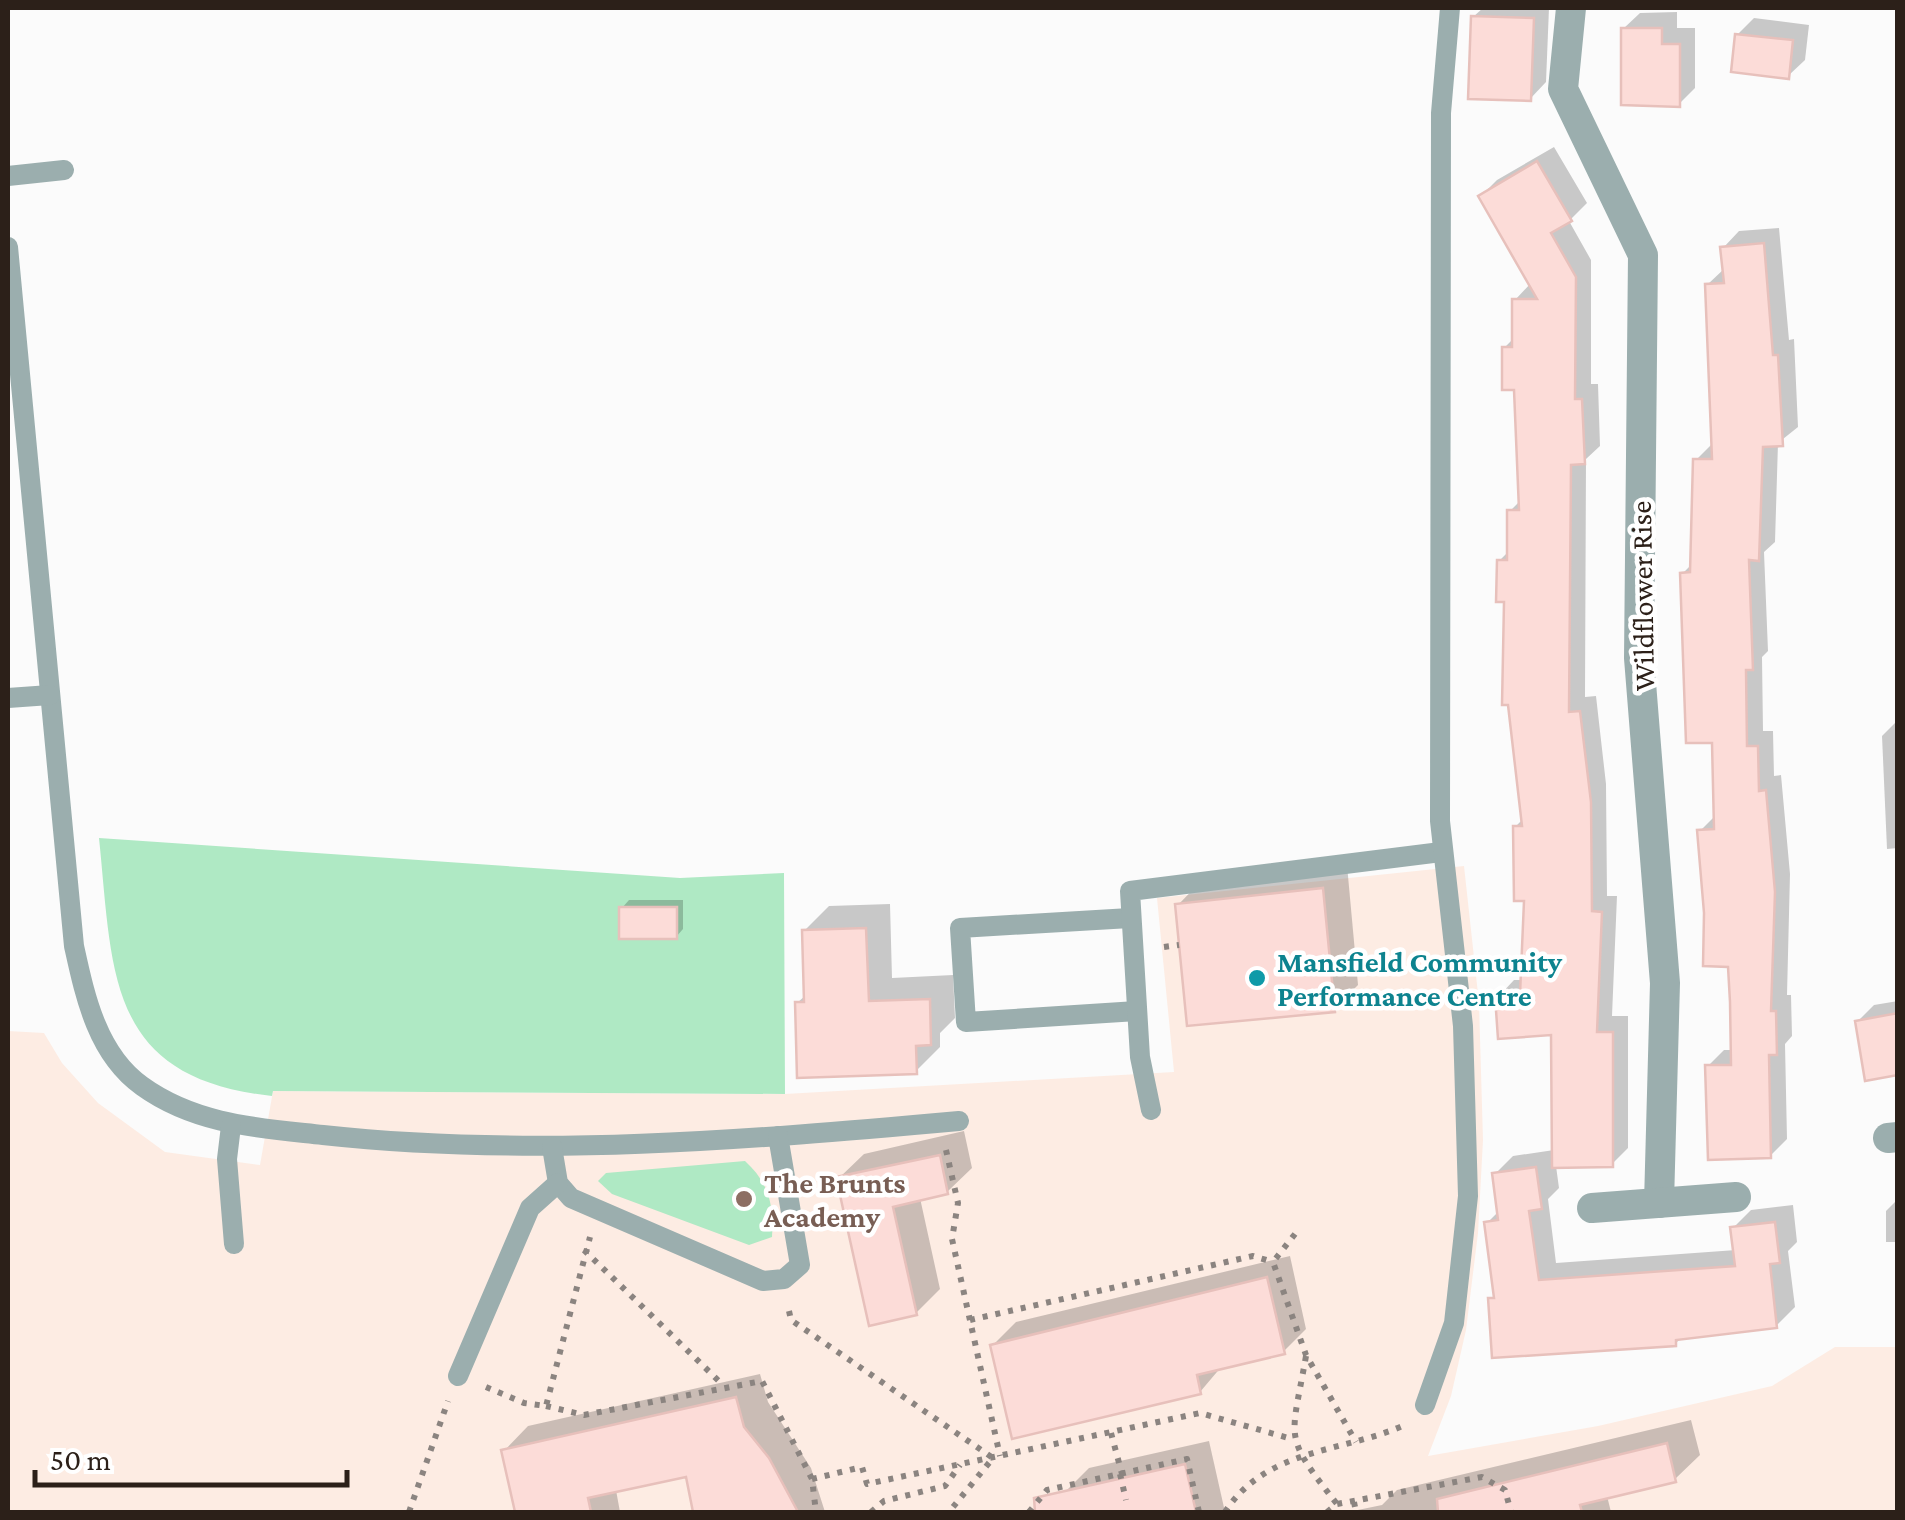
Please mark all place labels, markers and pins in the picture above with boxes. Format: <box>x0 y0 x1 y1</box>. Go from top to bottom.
place label: Mansfield Community Performance Centre <box>1277 945 1562 1012</box>
marker: Mansfield Community Performance Centre <box>1246 967 1268 989</box>
place label: The Brunts Academy <box>763 1166 906 1233</box>
marker: The Brunts Academy <box>733 1188 755 1210</box>

